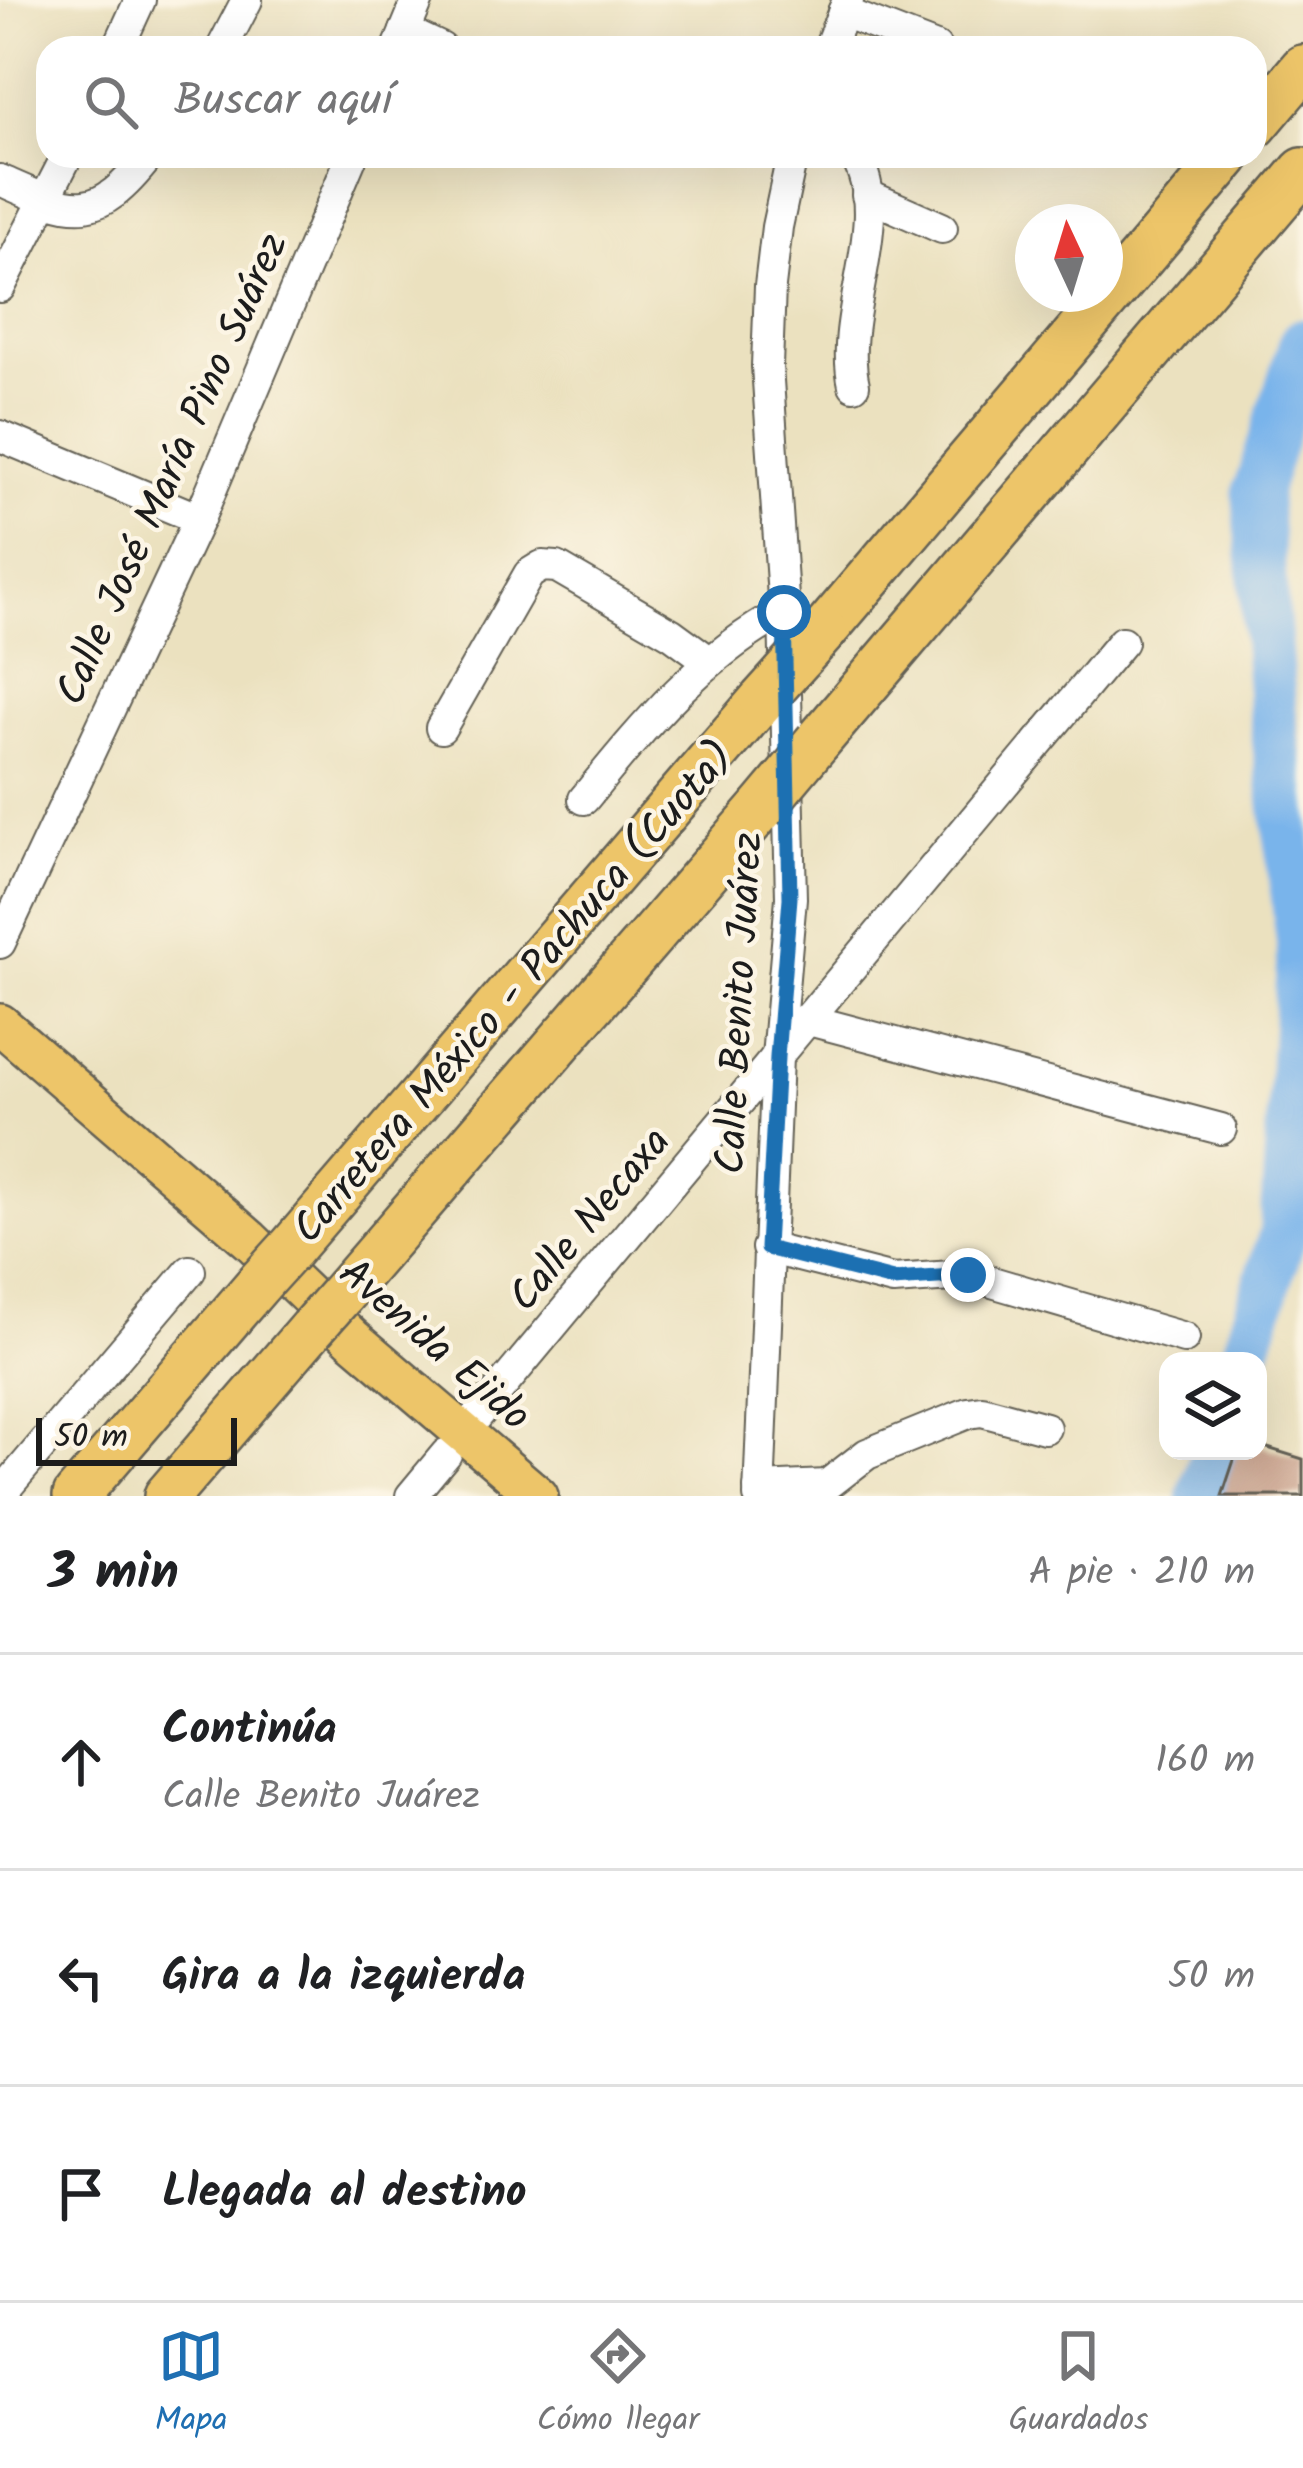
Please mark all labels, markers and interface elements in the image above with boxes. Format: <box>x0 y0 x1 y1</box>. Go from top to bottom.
search box <box>36 36 1267 168</box>
text: Buscar aquí <box>174 66 392 138</box>
icon: search <box>78 69 144 135</box>
north arrow <box>1015 204 1123 312</box>
street label: Calle José María Pino Suárez <box>39 222 308 716</box>
route start <box>757 585 811 639</box>
street label: Carretera México - Pachuca (Cuota) <box>277 727 753 1260</box>
street label: Calle Benito Juárez <box>698 831 783 1176</box>
street label: Calle Necaxa <box>493 1113 689 1328</box>
street label: Avenida Ejido <box>322 1243 545 1449</box>
route end <box>941 1248 995 1302</box>
map controls <box>1159 1352 1267 1460</box>
button: layers <box>1159 1352 1267 1460</box>
scale bar <box>36 1412 237 1465</box>
text: 50 m <box>54 1412 128 1465</box>
text: 3 min <box>48 1534 179 1615</box>
text: A pie · 210 m <box>1029 1543 1255 1605</box>
text: Continúa <box>162 1695 337 1767</box>
icon: ahead <box>48 1729 114 1795</box>
text: 160 m <box>1155 1731 1255 1793</box>
text: Calle Benito Juárez <box>162 1767 480 1829</box>
text: Gira a la izquierda <box>162 1942 525 2014</box>
icon: left <box>48 1945 114 2011</box>
text: 50 m <box>1168 1947 1255 2009</box>
text: Llegada al destino <box>162 2158 527 2230</box>
icon: arrive <box>48 2161 114 2227</box>
tab: Mapa <box>155 2323 227 2448</box>
tab: Cómo llegar <box>537 2323 699 2448</box>
tab: Guardados <box>1008 2323 1148 2448</box>

